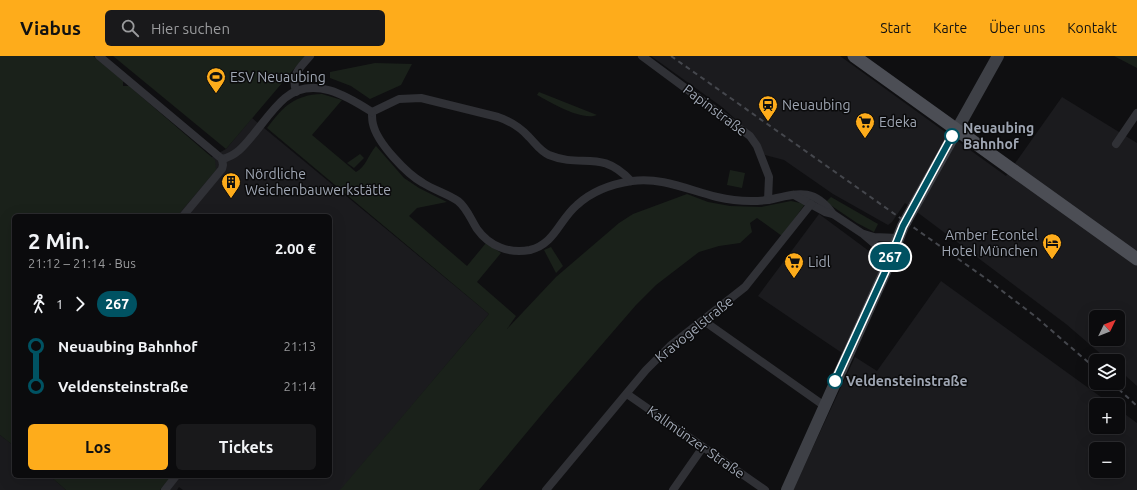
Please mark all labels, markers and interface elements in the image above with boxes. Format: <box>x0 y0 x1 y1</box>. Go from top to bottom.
search box <box>105 10 385 46</box>
text: Viabus <box>20 17 81 39</box>
icon: search <box>119 17 141 39</box>
text: Hier suchen <box>151 20 230 37</box>
text: Start <box>880 20 911 36</box>
text: Karte <box>933 20 967 36</box>
text: Über uns <box>989 20 1045 36</box>
text: Kontakt <box>1067 20 1117 36</box>
sports icon: ESV Neuaubing <box>205 66 227 94</box>
place label: ESV Neuaubing <box>230 69 326 85</box>
street label: Papinstraße <box>680 81 750 139</box>
station icon: Neuaubing <box>757 94 779 122</box>
place label: Neuaubing <box>782 97 851 113</box>
supermarket icon: Edeka <box>854 111 876 139</box>
place label: Edeka <box>879 114 917 130</box>
place label: Neuaubing Bahnhof <box>963 120 1034 152</box>
marker: Neuaubing Bahnhof <box>944 128 960 144</box>
place label: Nördliche Weichenbauwerkstätte <box>245 166 391 198</box>
building icon: Nördliche Weichenbauwerkstätte <box>220 171 242 199</box>
place label: Amber Econtel Hotel München <box>942 227 1038 259</box>
text: 2 Min. <box>28 228 90 253</box>
hotel icon: Amber Econtel Hotel München <box>1041 232 1063 260</box>
text: 2.00 € <box>275 240 316 257</box>
line badge: 267 <box>867 244 913 270</box>
text: 267 <box>878 249 902 265</box>
supermarket icon: Lidl <box>783 251 805 279</box>
place label: Lidl <box>808 254 831 270</box>
text: 21:12 – 21:14 · Bus <box>28 256 136 270</box>
icon: walk <box>28 293 50 315</box>
icon: forward <box>69 293 91 315</box>
street label: Kravogelstraße <box>652 293 736 365</box>
text: 267 <box>105 296 129 312</box>
text: 1 <box>56 297 63 311</box>
north arrow <box>1089 310 1125 346</box>
map controls <box>1089 310 1125 478</box>
text: Neuaubing Bahnhof <box>58 338 197 355</box>
text: 21:13 <box>283 339 316 353</box>
button: layers <box>1089 354 1125 390</box>
marker: Veldensteinstraße <box>827 373 843 389</box>
place label: Veldensteinstraße <box>846 373 968 389</box>
text: Veldensteinstraße <box>58 378 188 395</box>
text: 21:14 <box>283 379 316 393</box>
button: + <box>1089 398 1125 434</box>
street label: Kallmünzer Straße <box>644 402 748 482</box>
button: Los <box>28 424 168 470</box>
button: Tickets <box>176 424 316 470</box>
button: − <box>1089 442 1125 478</box>

